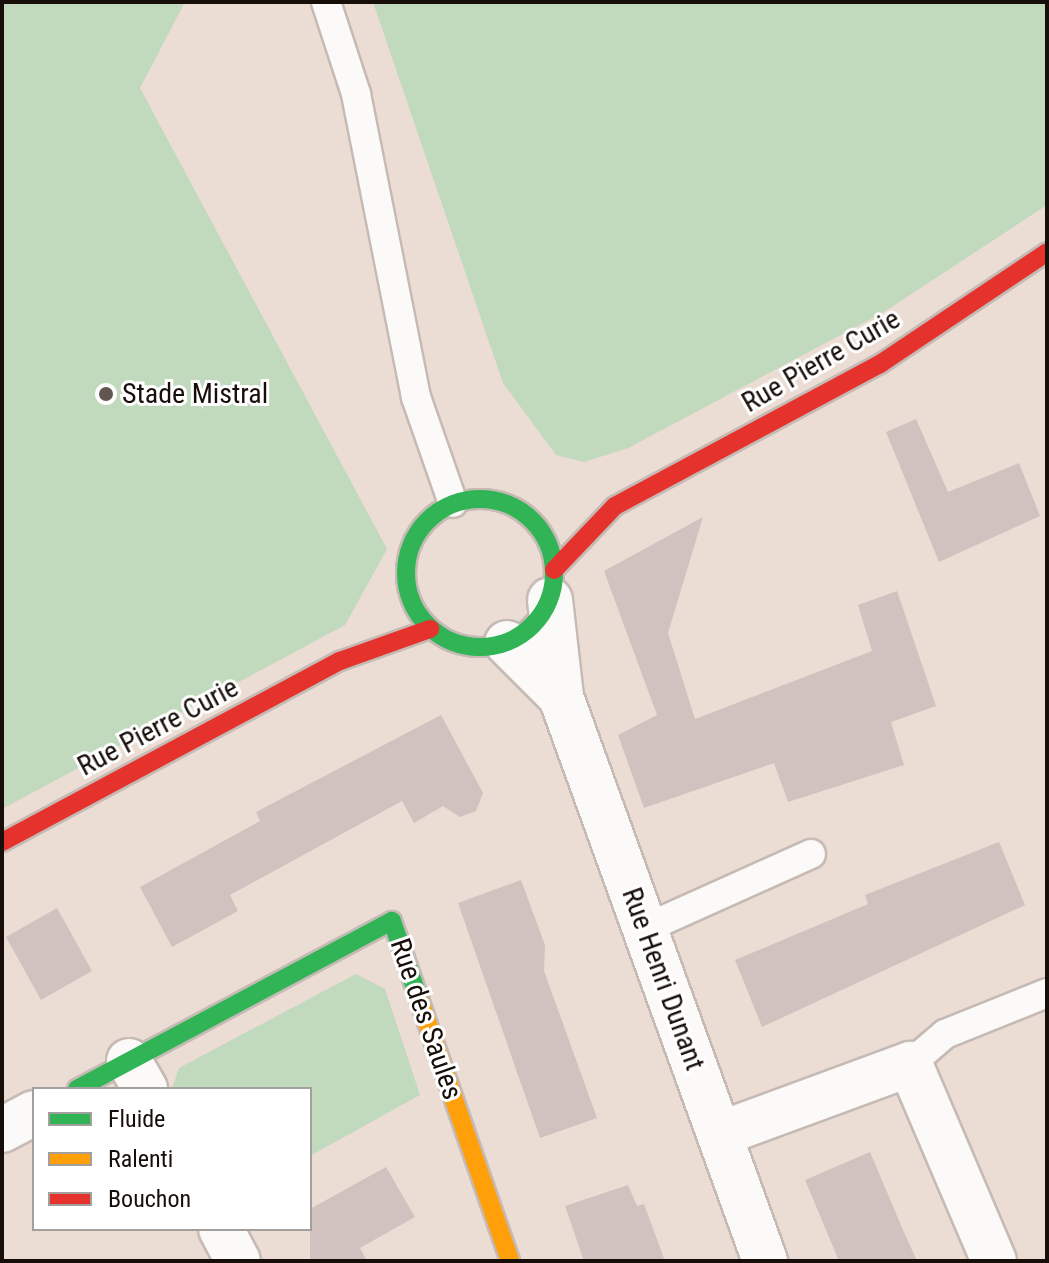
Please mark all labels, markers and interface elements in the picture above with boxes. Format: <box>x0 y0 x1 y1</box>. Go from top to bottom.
street label: Rue Pierre Curie <box>736 302 906 420</box>
place label: Stade Mistral <box>122 377 268 411</box>
marker: Stade Mistral <box>97 385 115 403</box>
street label: Rue Pierre Curie <box>72 671 244 783</box>
street label: Rue Henri Dunant <box>614 883 712 1075</box>
street label: Rue des Saules <box>383 934 469 1104</box>
legend <box>32 1087 312 1231</box>
text: Fluide <box>108 1105 165 1133</box>
text: Ralenti <box>108 1145 173 1173</box>
text: Bouchon <box>108 1185 191 1213</box>

